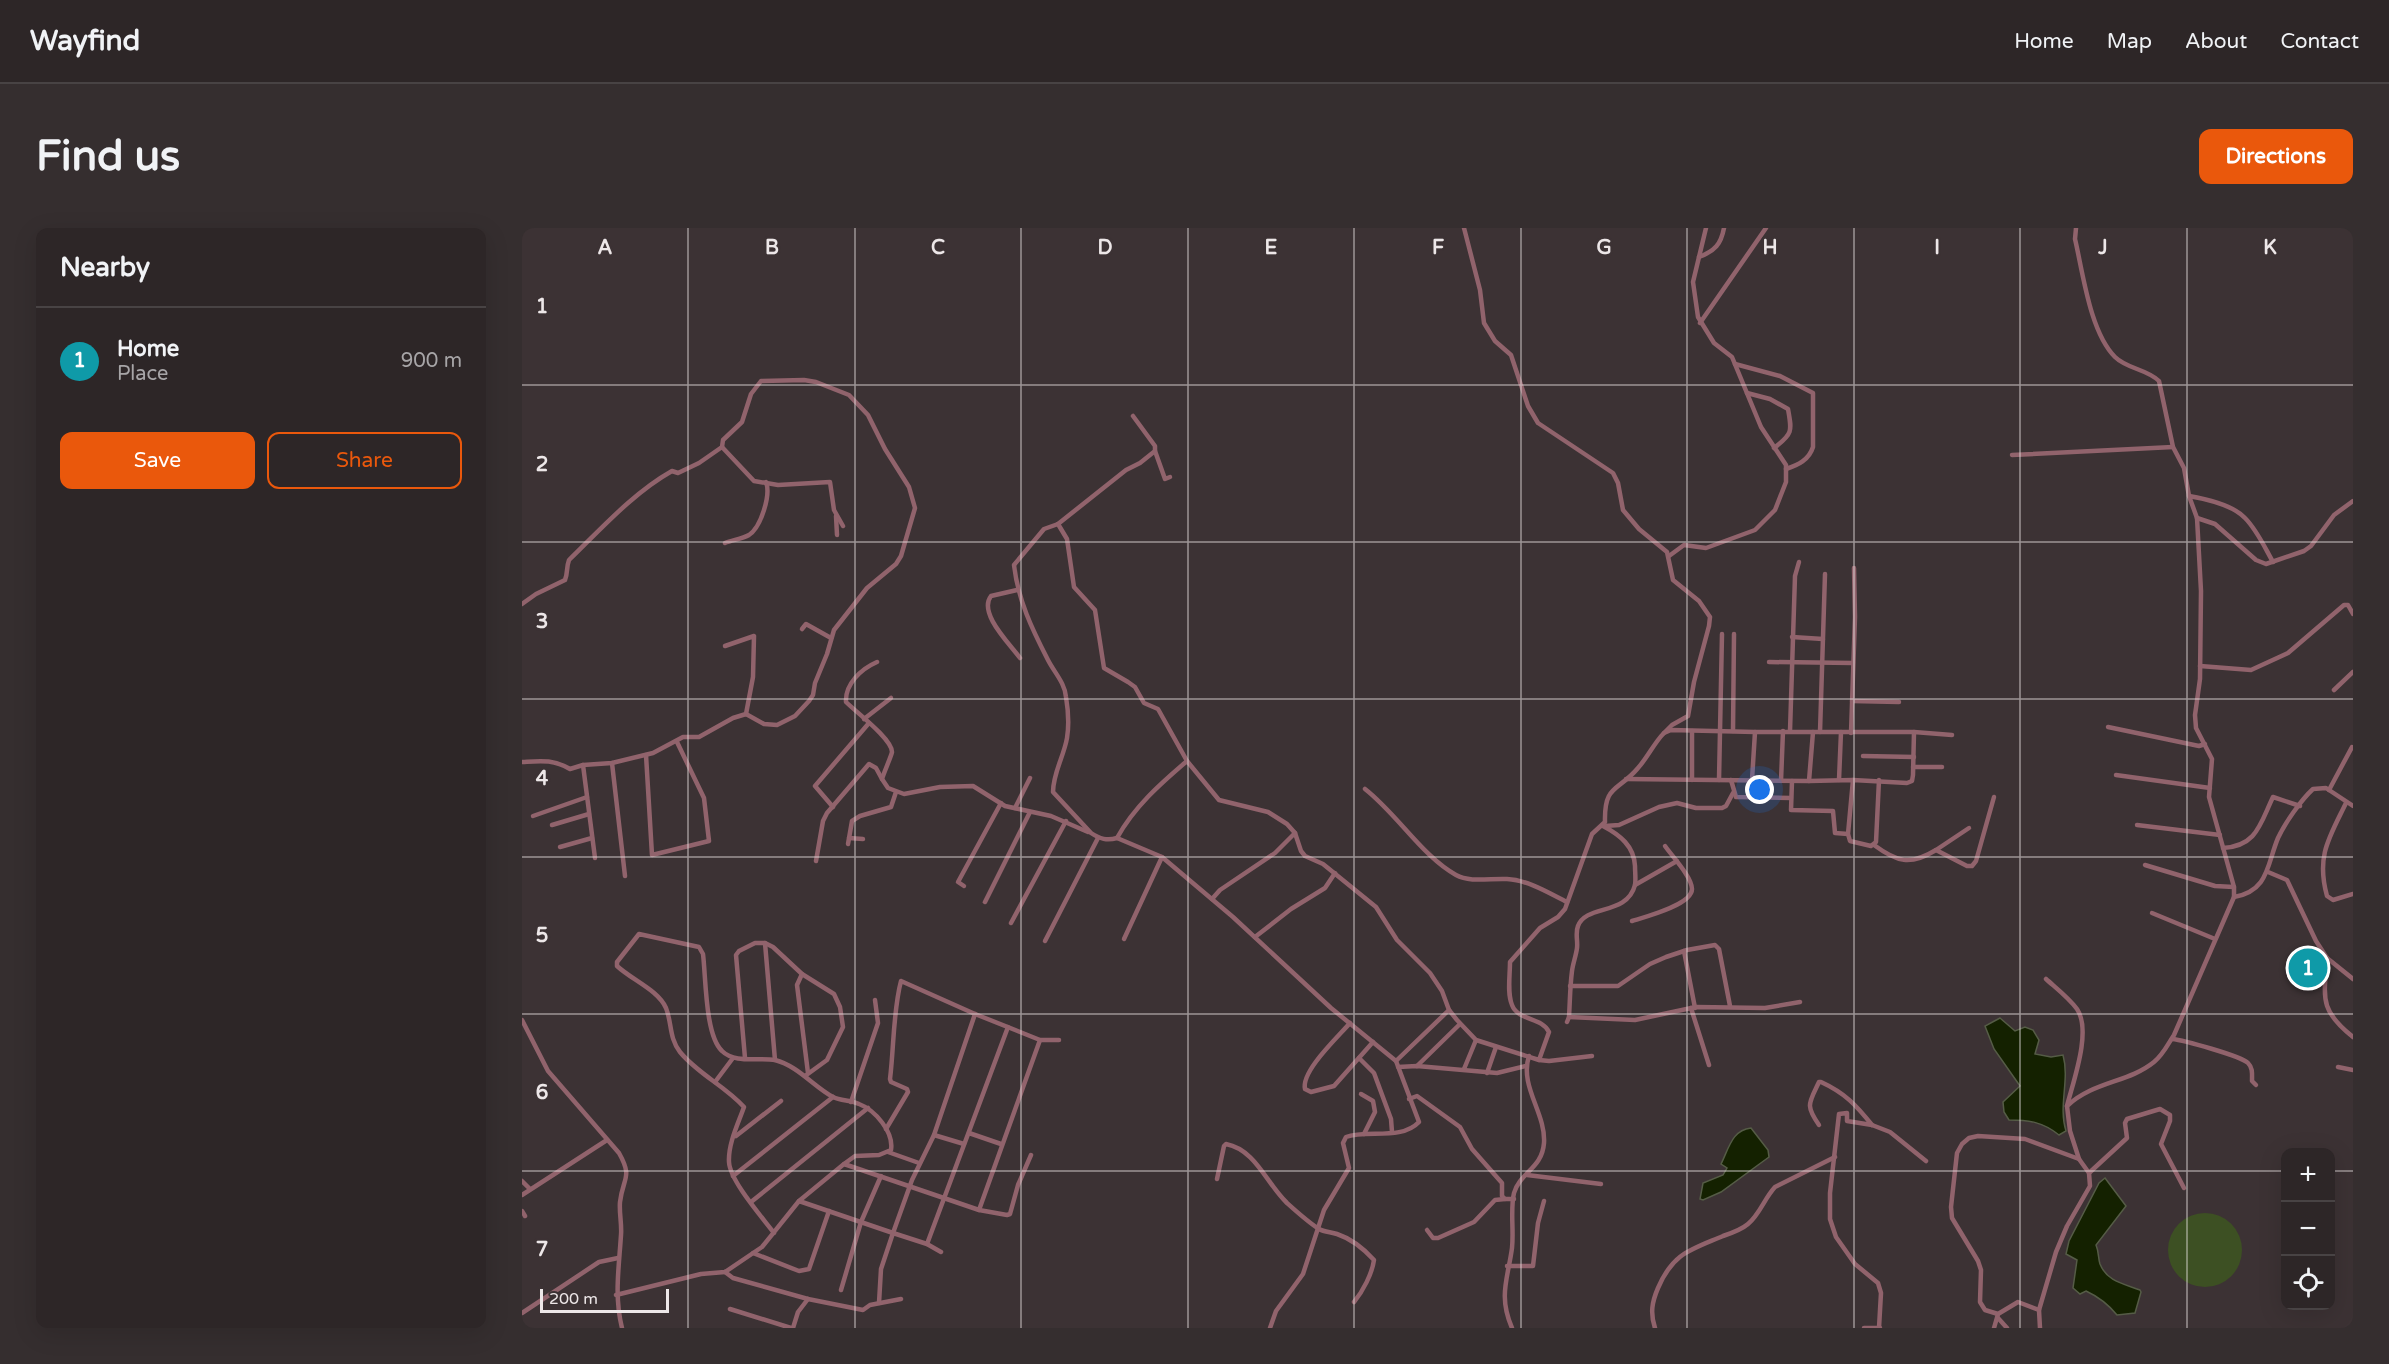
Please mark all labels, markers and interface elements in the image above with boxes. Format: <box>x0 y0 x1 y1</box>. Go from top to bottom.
text: Wayfind <box>30 24 140 58</box>
text: Home <box>2014 29 2074 54</box>
text: Map <box>2107 29 2152 54</box>
text: About <box>2185 29 2247 54</box>
text: Contact <box>2280 29 2359 54</box>
button: Directions <box>2199 129 2353 184</box>
text: Find us <box>36 131 180 182</box>
text: A <box>598 236 613 260</box>
text: B <box>765 236 779 260</box>
text: C <box>931 236 945 260</box>
text: D <box>1097 236 1113 260</box>
text: E <box>1265 236 1278 260</box>
text: F <box>1432 236 1444 260</box>
text: G <box>1596 236 1612 260</box>
text: H <box>1762 236 1778 260</box>
text: I <box>1934 236 1940 260</box>
text: J <box>2097 236 2108 260</box>
text: K <box>2263 236 2277 260</box>
text: Nearby <box>60 252 150 283</box>
text: 1 <box>536 295 548 319</box>
text: Home <box>117 336 179 362</box>
text: 1 <box>73 349 86 373</box>
text: 900 m <box>401 349 462 373</box>
text: Place <box>117 362 168 386</box>
button: Save <box>60 432 255 489</box>
button: Share <box>267 432 462 489</box>
text: 2 <box>536 453 548 477</box>
text: 3 <box>536 610 548 634</box>
text: 4 <box>536 767 549 791</box>
your location <box>1745 775 1774 804</box>
text: 5 <box>536 924 548 948</box>
pin: 1 <box>2288 946 2328 990</box>
text: 6 <box>536 1081 548 1105</box>
map controls <box>2281 1148 2335 1310</box>
button: + <box>2281 1148 2335 1202</box>
button: − <box>2281 1202 2335 1256</box>
text: 7 <box>536 1238 548 1262</box>
button: locate <box>2281 1256 2335 1310</box>
scale bar <box>540 1286 669 1314</box>
text: 200 m <box>549 1289 598 1309</box>

